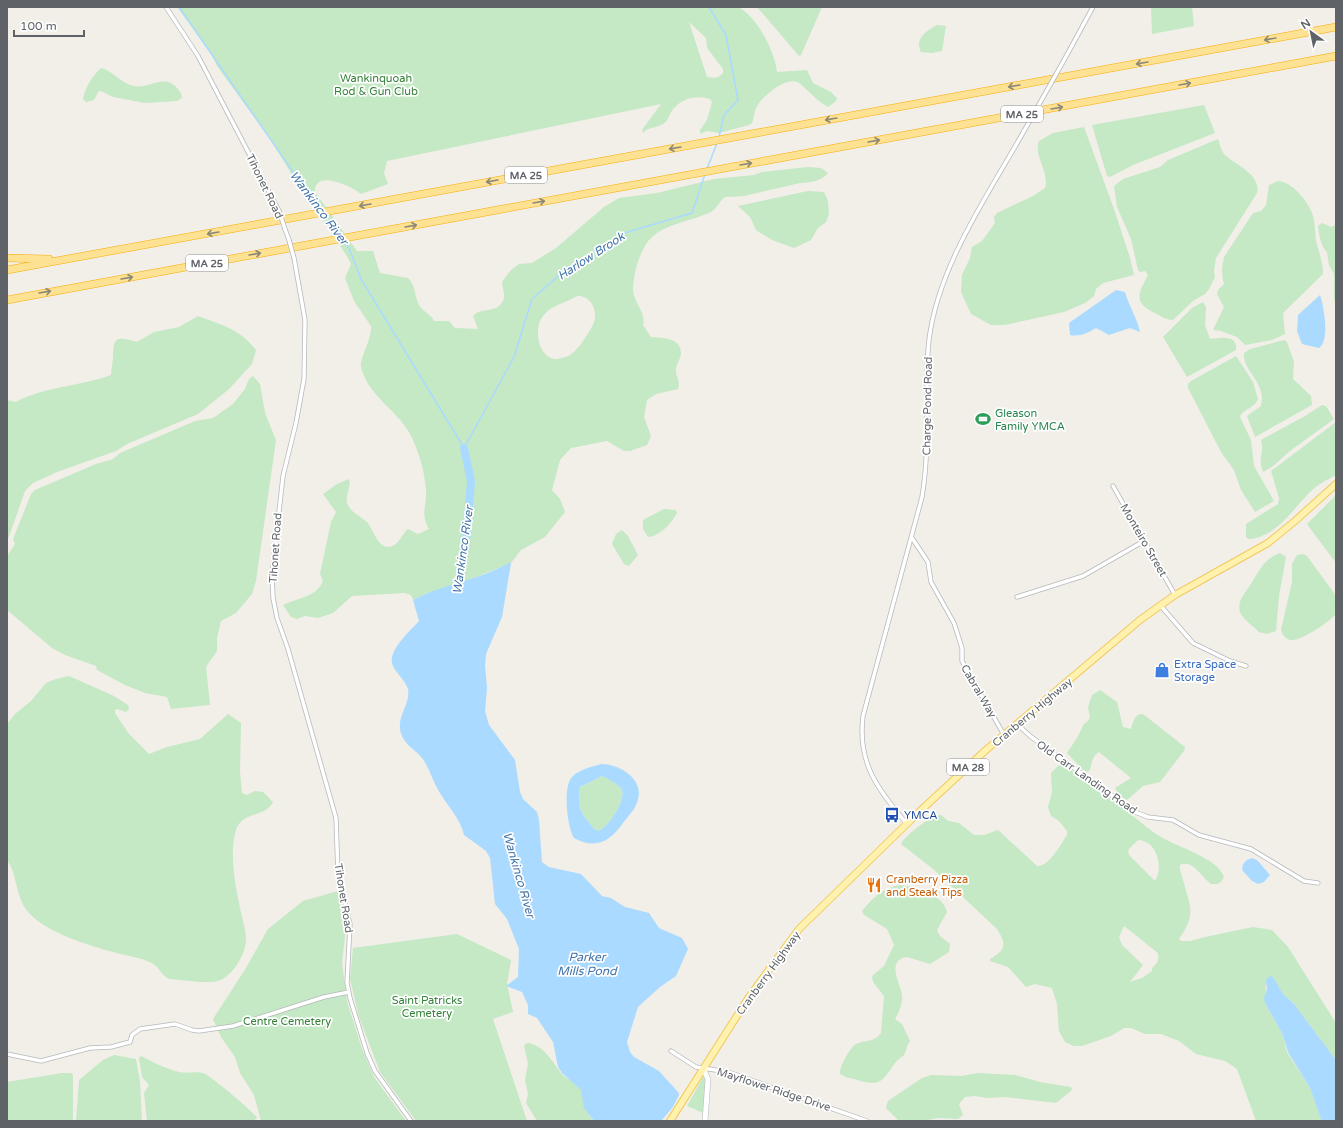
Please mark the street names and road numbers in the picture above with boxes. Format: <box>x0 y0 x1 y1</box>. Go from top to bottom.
road number: MA 25 <box>1001 106 1043 122</box>
street label: Tihonet Road <box>243 152 286 221</box>
road number: MA 25 <box>505 167 547 183</box>
road number: MA 25 <box>186 255 228 271</box>
street label: Charge Pond Road <box>920 357 935 455</box>
street label: Monteiro Street <box>1117 502 1170 579</box>
street label: Tihonet Road <box>267 512 284 584</box>
street label: Cabral Way <box>958 662 999 720</box>
street label: Cranberry Highway <box>990 675 1075 750</box>
street label: Old Carr Landing Road <box>1034 738 1139 817</box>
road number: MA 28 <box>947 759 989 775</box>
street label: Tihonet Road <box>332 862 355 934</box>
street label: Cranberry Highway <box>734 929 803 1018</box>
street label: Mayflower Ridge Drive <box>715 1065 832 1114</box>

